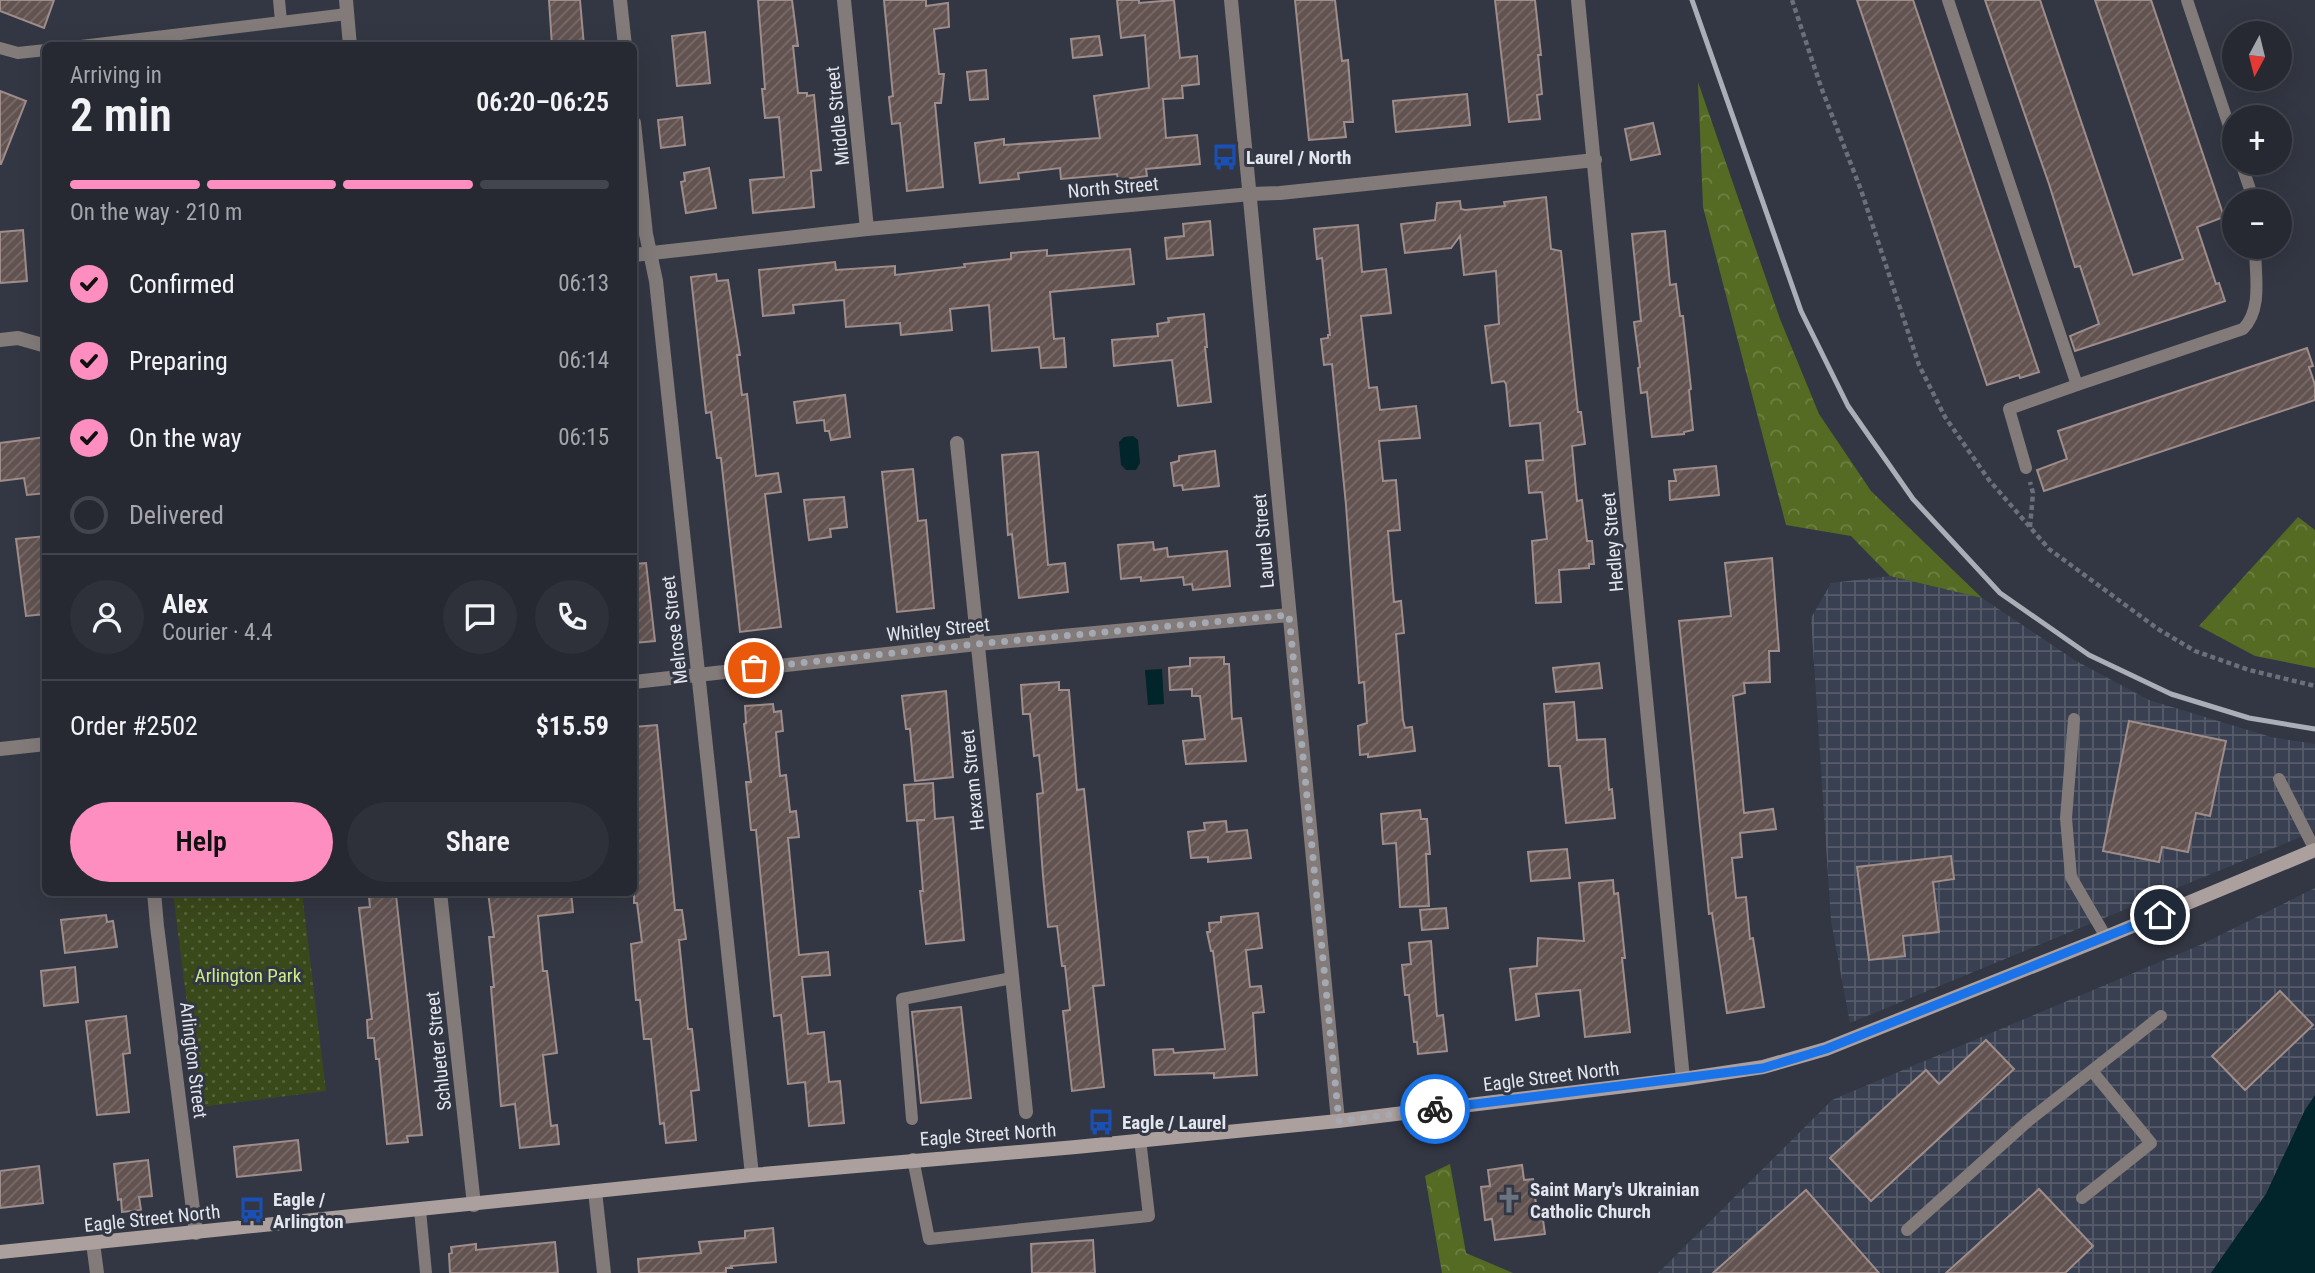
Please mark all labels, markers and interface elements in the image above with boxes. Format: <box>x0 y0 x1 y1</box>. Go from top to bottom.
north arrow <box>2222 21 2292 91</box>
map controls <box>2222 21 2292 259</box>
text: Arriving in <box>70 62 162 89</box>
street label: Middle Street <box>821 65 854 167</box>
text: 06:20–06:25 <box>476 87 609 117</box>
text: 2 min <box>70 88 172 142</box>
button: + <box>2222 105 2292 175</box>
bus stop icon: Laurel / North <box>1210 142 1240 172</box>
place label: Laurel / North <box>1246 146 1351 169</box>
street label: North Street <box>1067 172 1159 203</box>
button: − <box>2222 189 2292 259</box>
text: On the way · 210 m <box>70 199 242 226</box>
icon: check <box>70 265 108 303</box>
text: Confirmed <box>129 269 235 299</box>
text: 06:13 <box>558 270 609 297</box>
icon: check <box>70 342 108 380</box>
text: Preparing <box>129 346 228 376</box>
text: 06:14 <box>558 347 609 374</box>
icon: check <box>70 419 108 457</box>
text: On the way <box>129 423 242 453</box>
text: 06:15 <box>558 424 609 451</box>
street label: Hedley Street <box>1597 491 1628 593</box>
street label: Laurel Street <box>1248 493 1279 589</box>
text: Delivered <box>129 500 224 530</box>
street label: Melrose Street <box>656 574 693 686</box>
button: person <box>70 580 144 654</box>
button: chat <box>443 580 517 654</box>
button: phone <box>535 580 609 654</box>
text: Alex <box>162 589 208 619</box>
street label: Whitley Street <box>885 613 991 646</box>
text: Courier · 4.4 <box>162 619 273 646</box>
pin <box>724 638 784 698</box>
icon: bag <box>735 649 773 687</box>
text: Order #2502 <box>70 711 198 741</box>
text: $15.59 <box>536 711 609 741</box>
street label: Hexam Street <box>956 728 989 832</box>
button: Help <box>70 802 333 882</box>
button: Share <box>347 802 609 882</box>
pin <box>2130 885 2190 945</box>
icon: home <box>2141 896 2179 934</box>
park label: Arlington Park <box>195 964 302 987</box>
street label: Schlueter Street <box>421 990 456 1112</box>
street label: Arlington Street <box>175 1001 212 1120</box>
street label: Eagle Street North <box>1482 1057 1620 1096</box>
courier <box>1400 1074 1470 1144</box>
icon: bike <box>1416 1090 1454 1128</box>
bus stop icon: Eagle / Laurel <box>1086 1107 1116 1137</box>
place label: Eagle / Laurel <box>1122 1111 1226 1134</box>
street label: Eagle Street North <box>919 1118 1057 1151</box>
place label: Saint Mary's Ukrainian Catholic Church <box>1530 1178 1699 1223</box>
church icon: Saint Mary's Ukrainian Catholic Church <box>1494 1185 1524 1215</box>
place label: Eagle / Arlington <box>273 1188 343 1233</box>
bus stop icon: Eagle / Arlington <box>237 1195 267 1225</box>
street label: Eagle Street North <box>83 1200 221 1237</box>

